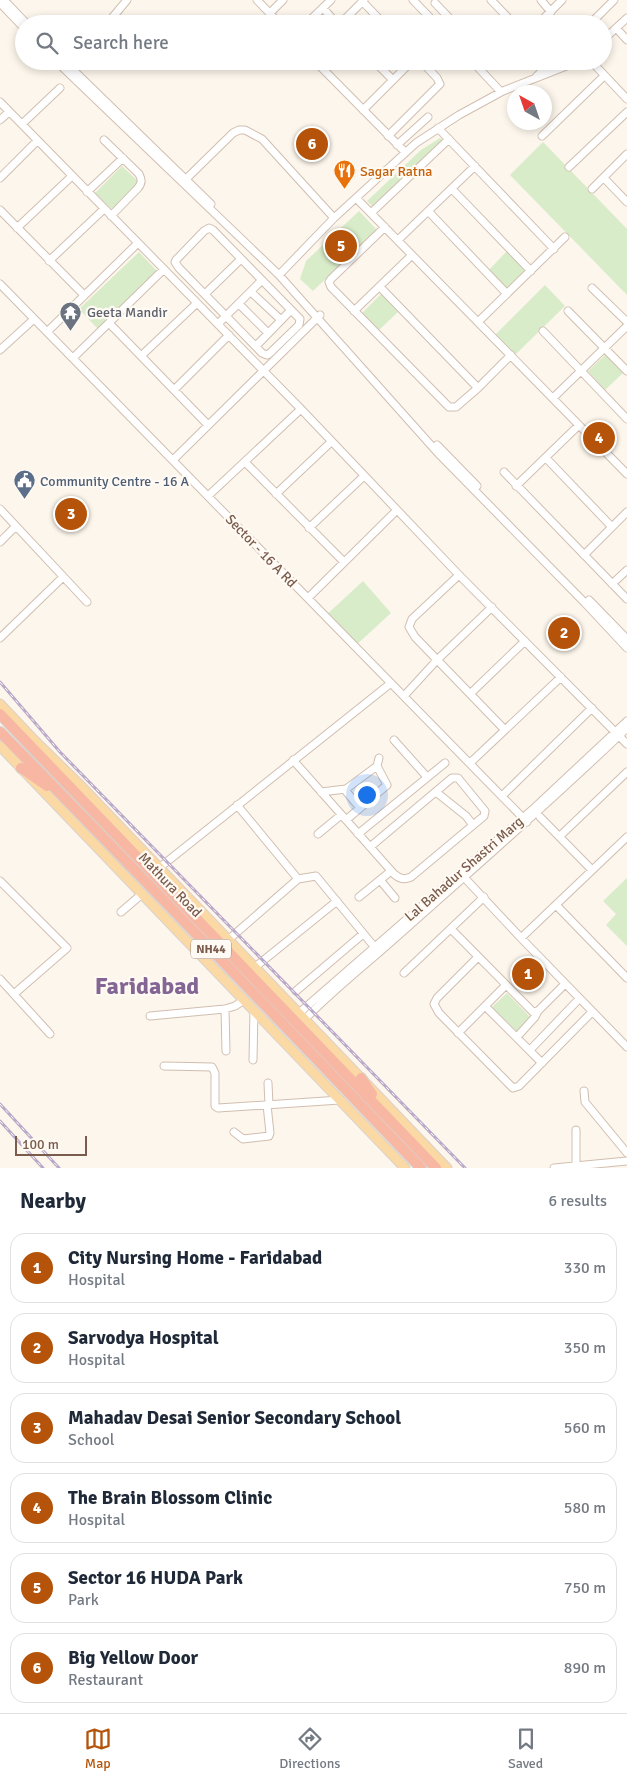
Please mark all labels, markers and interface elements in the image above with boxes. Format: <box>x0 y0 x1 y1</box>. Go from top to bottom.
search box <box>15 15 612 70</box>
icon: search <box>33 29 61 57</box>
text: Search here <box>73 31 169 55</box>
north arrow <box>507 85 552 130</box>
pin: 6 <box>296 125 328 163</box>
restaurant icon: Sagar Ratna <box>332 159 356 190</box>
place label: Sagar Ratna <box>360 163 432 180</box>
pin: 5 <box>325 227 357 265</box>
temple icon: Geeta Mandir <box>59 300 83 331</box>
place label: Geeta Mandir <box>87 304 168 321</box>
pin: 4 <box>583 419 615 457</box>
public building icon: Community Centre - 16 A <box>12 469 36 500</box>
place label: Community Centre - 16 A <box>40 473 190 490</box>
pin: 3 <box>55 495 87 533</box>
street label: Sector - 16 A Rd <box>222 511 300 591</box>
pin: 2 <box>548 614 580 652</box>
your location <box>354 782 380 808</box>
street label: Lal Bahadur Shastri Marg <box>401 813 527 925</box>
street label: Mathura Road <box>135 849 205 921</box>
road number: NH44 <box>191 940 231 959</box>
pin: 1 <box>512 955 544 993</box>
district label: Faridabad <box>95 971 199 1001</box>
scale bar <box>15 1133 88 1156</box>
text: 100 m <box>22 1136 59 1153</box>
text: Nearby <box>20 1188 86 1214</box>
text: 6 results <box>548 1191 607 1211</box>
text: City Nursing Home - Faridabad <box>68 1246 322 1270</box>
text: 1 <box>33 1258 41 1278</box>
text: 330 m <box>564 1258 606 1278</box>
text: Hospital <box>68 1270 125 1290</box>
text: Sarvodya Hospital <box>68 1326 219 1350</box>
text: 2 <box>33 1338 41 1358</box>
text: 350 m <box>564 1338 606 1358</box>
text: Hospital <box>68 1350 125 1370</box>
text: Mahadav Desai Senior Secondary School <box>68 1406 401 1430</box>
text: 3 <box>33 1418 41 1438</box>
text: 560 m <box>564 1418 606 1438</box>
text: School <box>68 1430 114 1450</box>
text: The Brain Blossom Clinic <box>68 1486 272 1510</box>
text: 4 <box>33 1498 41 1518</box>
text: 580 m <box>564 1498 606 1518</box>
text: Hospital <box>68 1510 125 1530</box>
text: Sector 16 HUDA Park <box>68 1566 243 1590</box>
text: 5 <box>33 1578 41 1598</box>
text: 750 m <box>564 1578 606 1598</box>
text: Park <box>68 1590 99 1610</box>
text: Big Yellow Door <box>68 1646 198 1670</box>
text: 6 <box>33 1658 41 1678</box>
text: 890 m <box>564 1658 606 1678</box>
text: Restaurant <box>68 1670 143 1690</box>
tab: Map <box>84 1725 112 1772</box>
tab: Directions <box>279 1725 340 1772</box>
tab: Saved <box>508 1725 543 1772</box>

